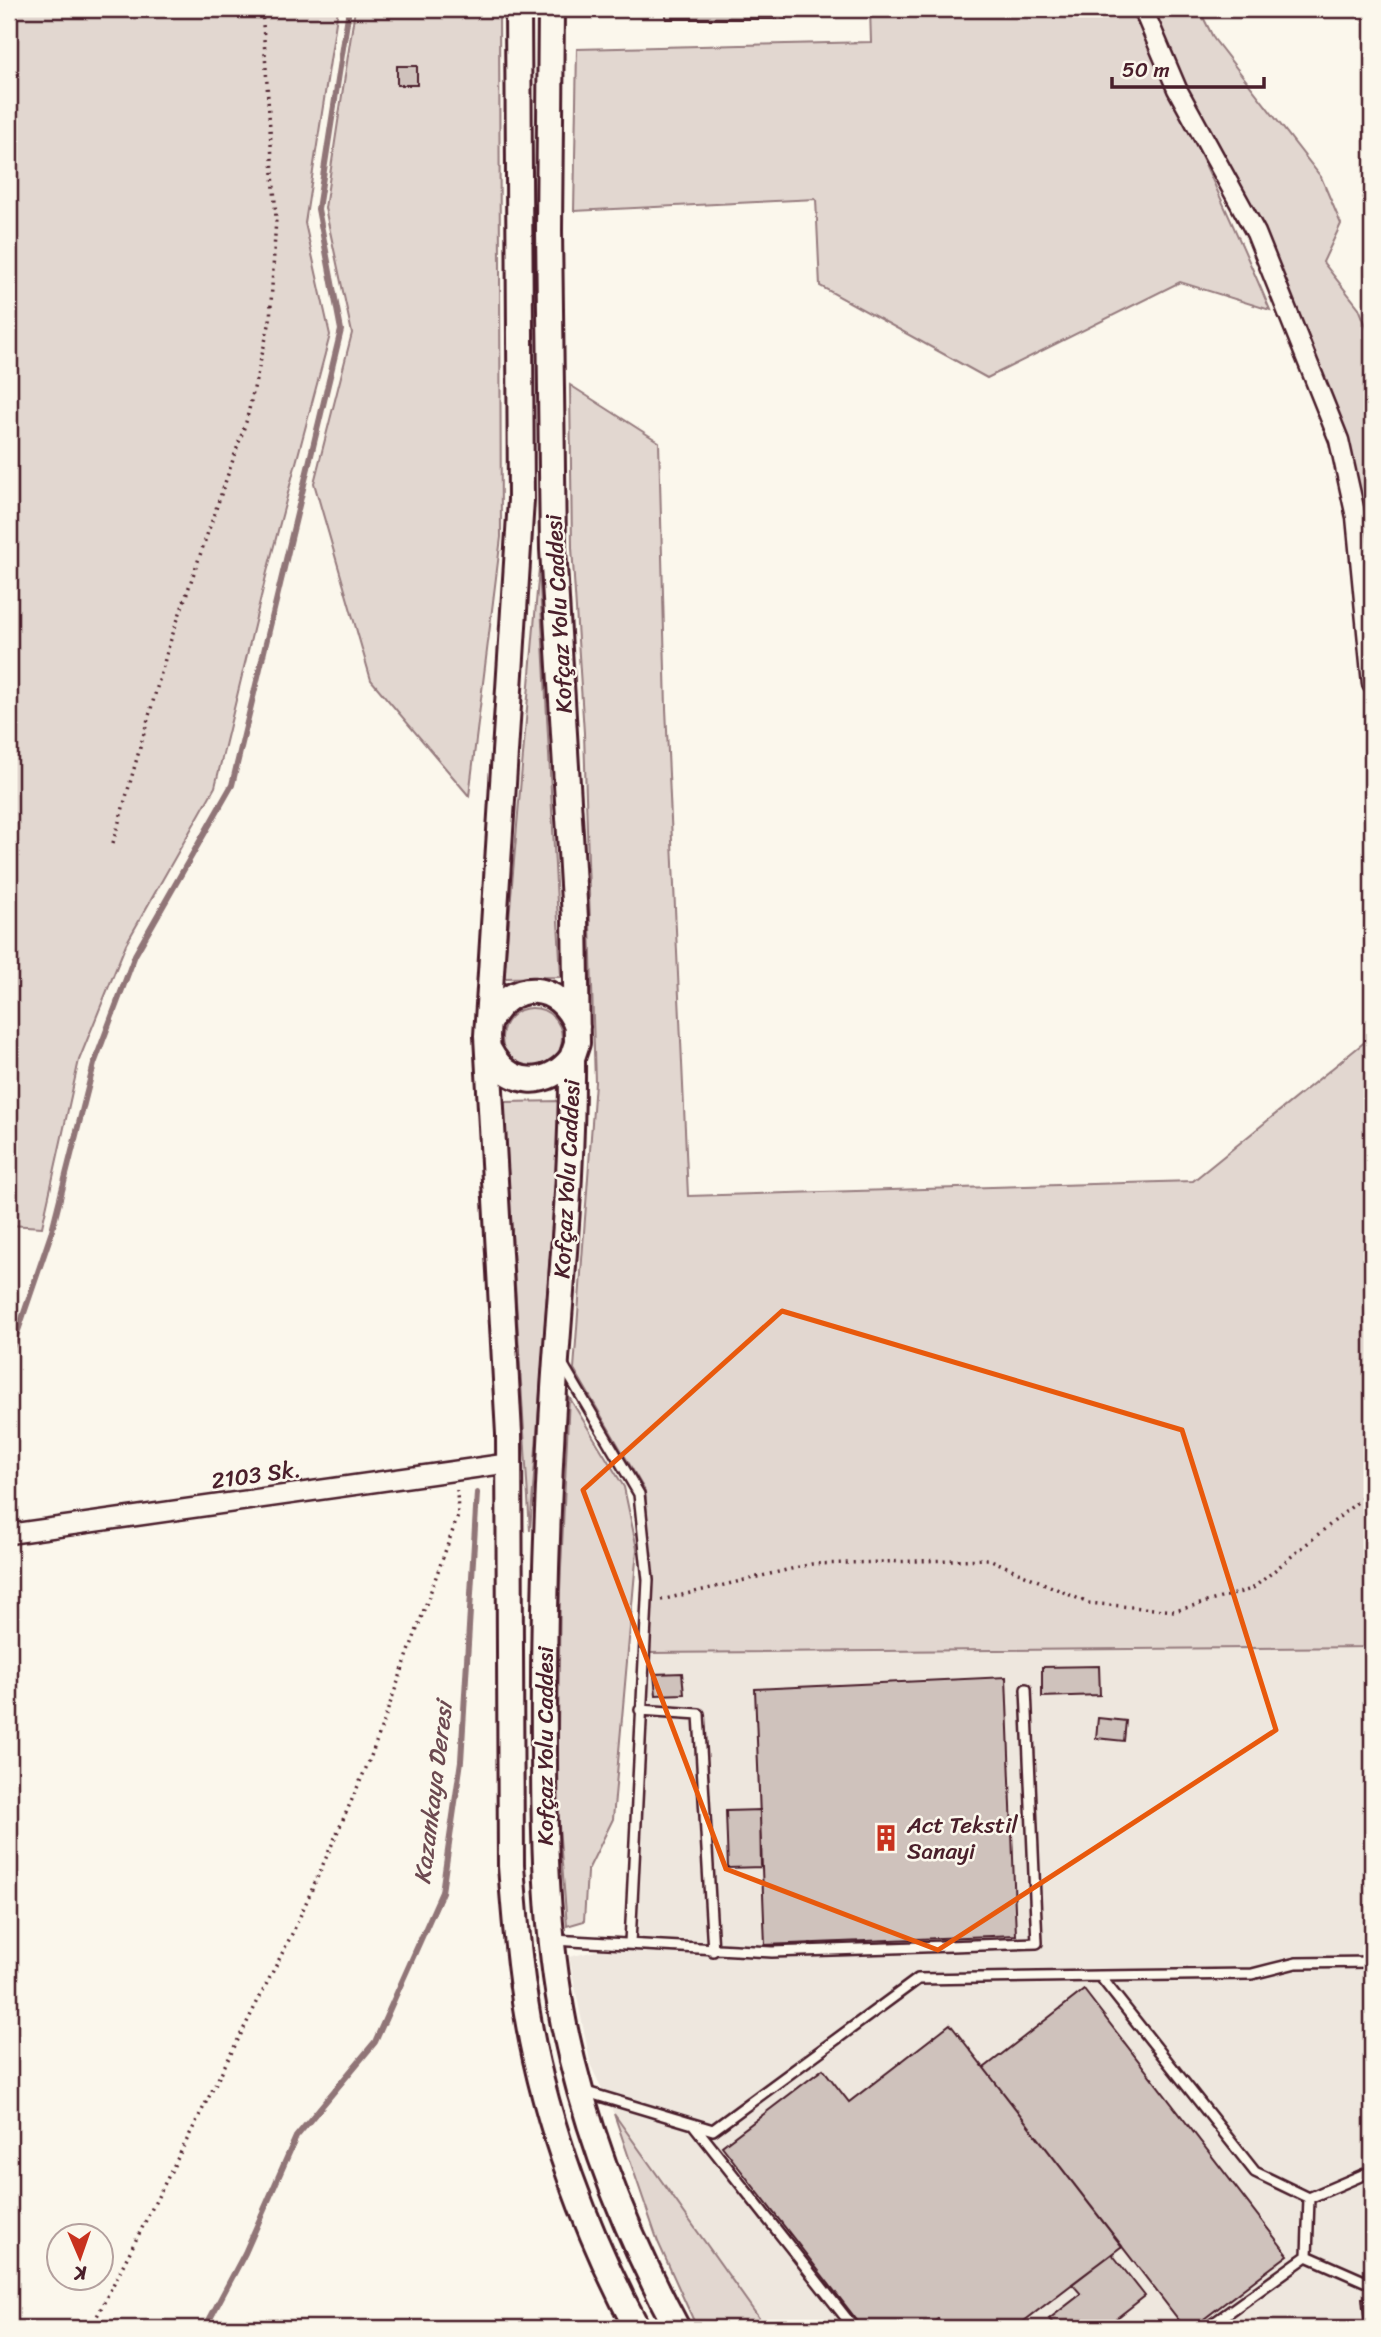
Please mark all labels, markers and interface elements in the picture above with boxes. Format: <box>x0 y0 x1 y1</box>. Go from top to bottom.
scale bar <box>1112 46 1264 90</box>
text: 50 m <box>1122 51 1170 89</box>
street label: Kofçaz Yolu Caddesi <box>533 513 585 714</box>
street label: Kofçaz Yolu Caddesi <box>541 1078 593 1279</box>
street label: 2103 Sk. <box>209 1448 303 1502</box>
street label: Kofçaz Yolu Caddesi <box>525 1646 566 1846</box>
water label: Kazankaya Deresi <box>401 1695 466 1886</box>
place label: Act Tekstil Sanayi <box>906 1805 1018 1872</box>
building icon: Act Tekstil Sanayi <box>871 1823 901 1853</box>
north arrow <box>46 2222 116 2292</box>
text: K <box>73 2257 88 2290</box>

